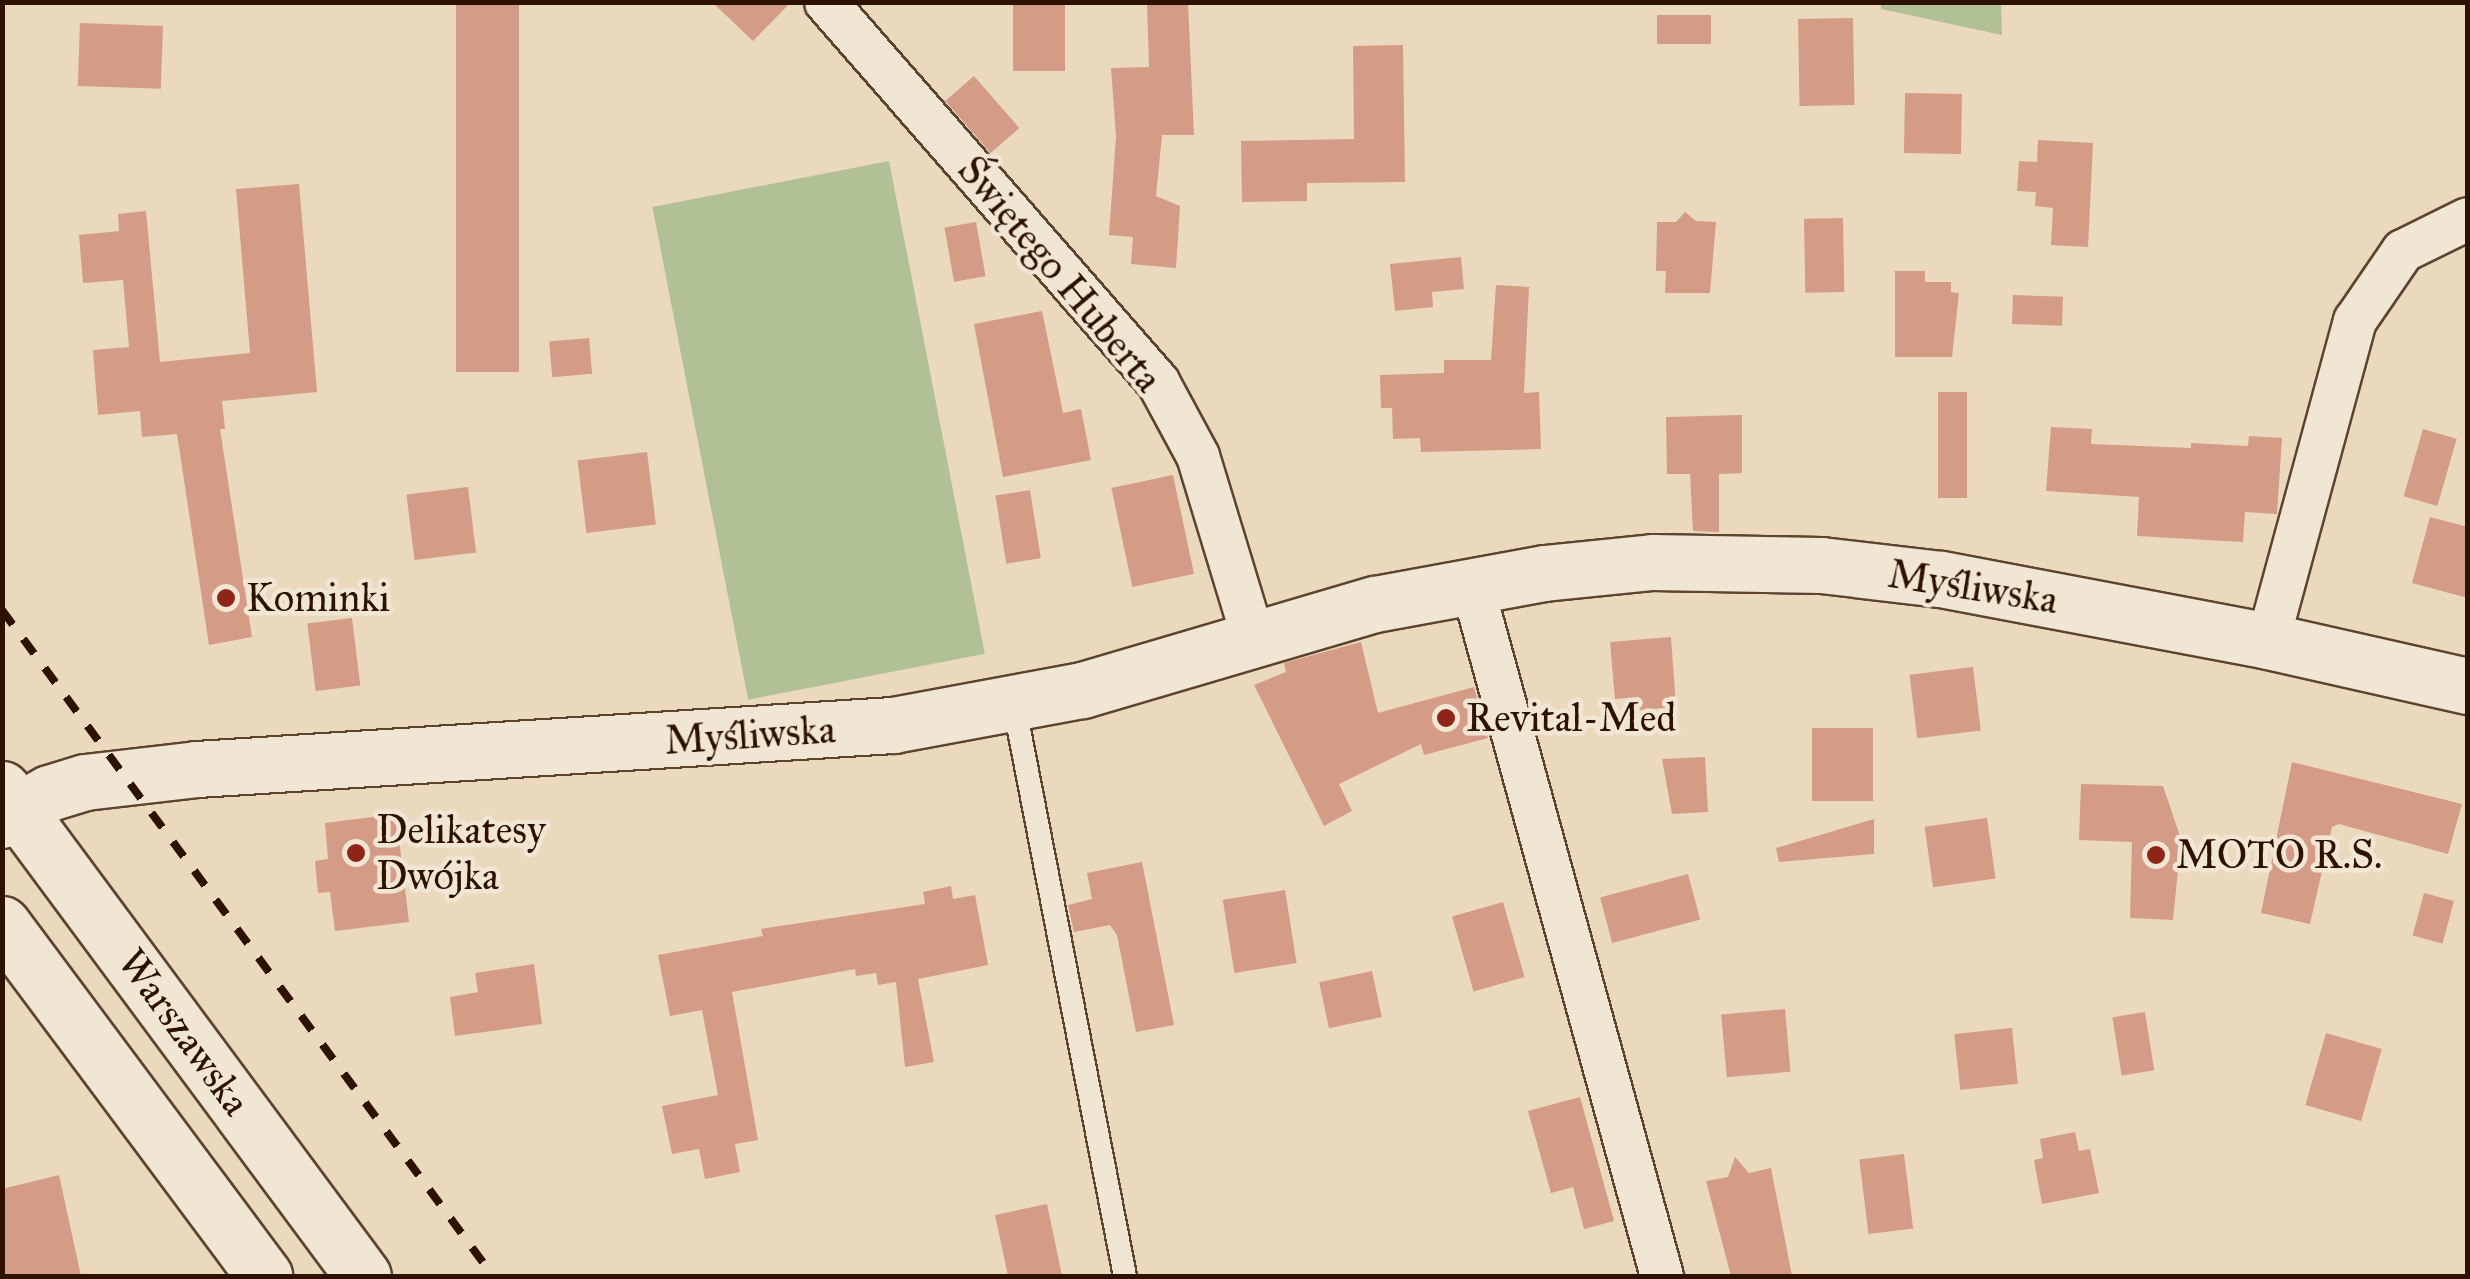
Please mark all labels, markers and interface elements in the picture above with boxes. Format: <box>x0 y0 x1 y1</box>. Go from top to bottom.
street label: Świętego Huberta <box>948 146 1172 402</box>
street label: Myśliwska <box>1885 550 2061 624</box>
place label: Kominki <box>246 574 390 622</box>
marker: Kominki <box>215 587 237 609</box>
place label: Revital-Med <box>1466 694 1676 742</box>
street label: Myśliwska <box>663 705 837 765</box>
marker: Revital-Med <box>1435 707 1457 729</box>
place label: Delikatesy Dwójka <box>376 806 546 900</box>
place label: MOTO R.S. <box>2176 831 2382 879</box>
marker: Delikatesy Dwójka <box>345 842 367 864</box>
marker: MOTO R.S. <box>2145 844 2167 866</box>
street label: Warszawska <box>108 939 260 1125</box>

